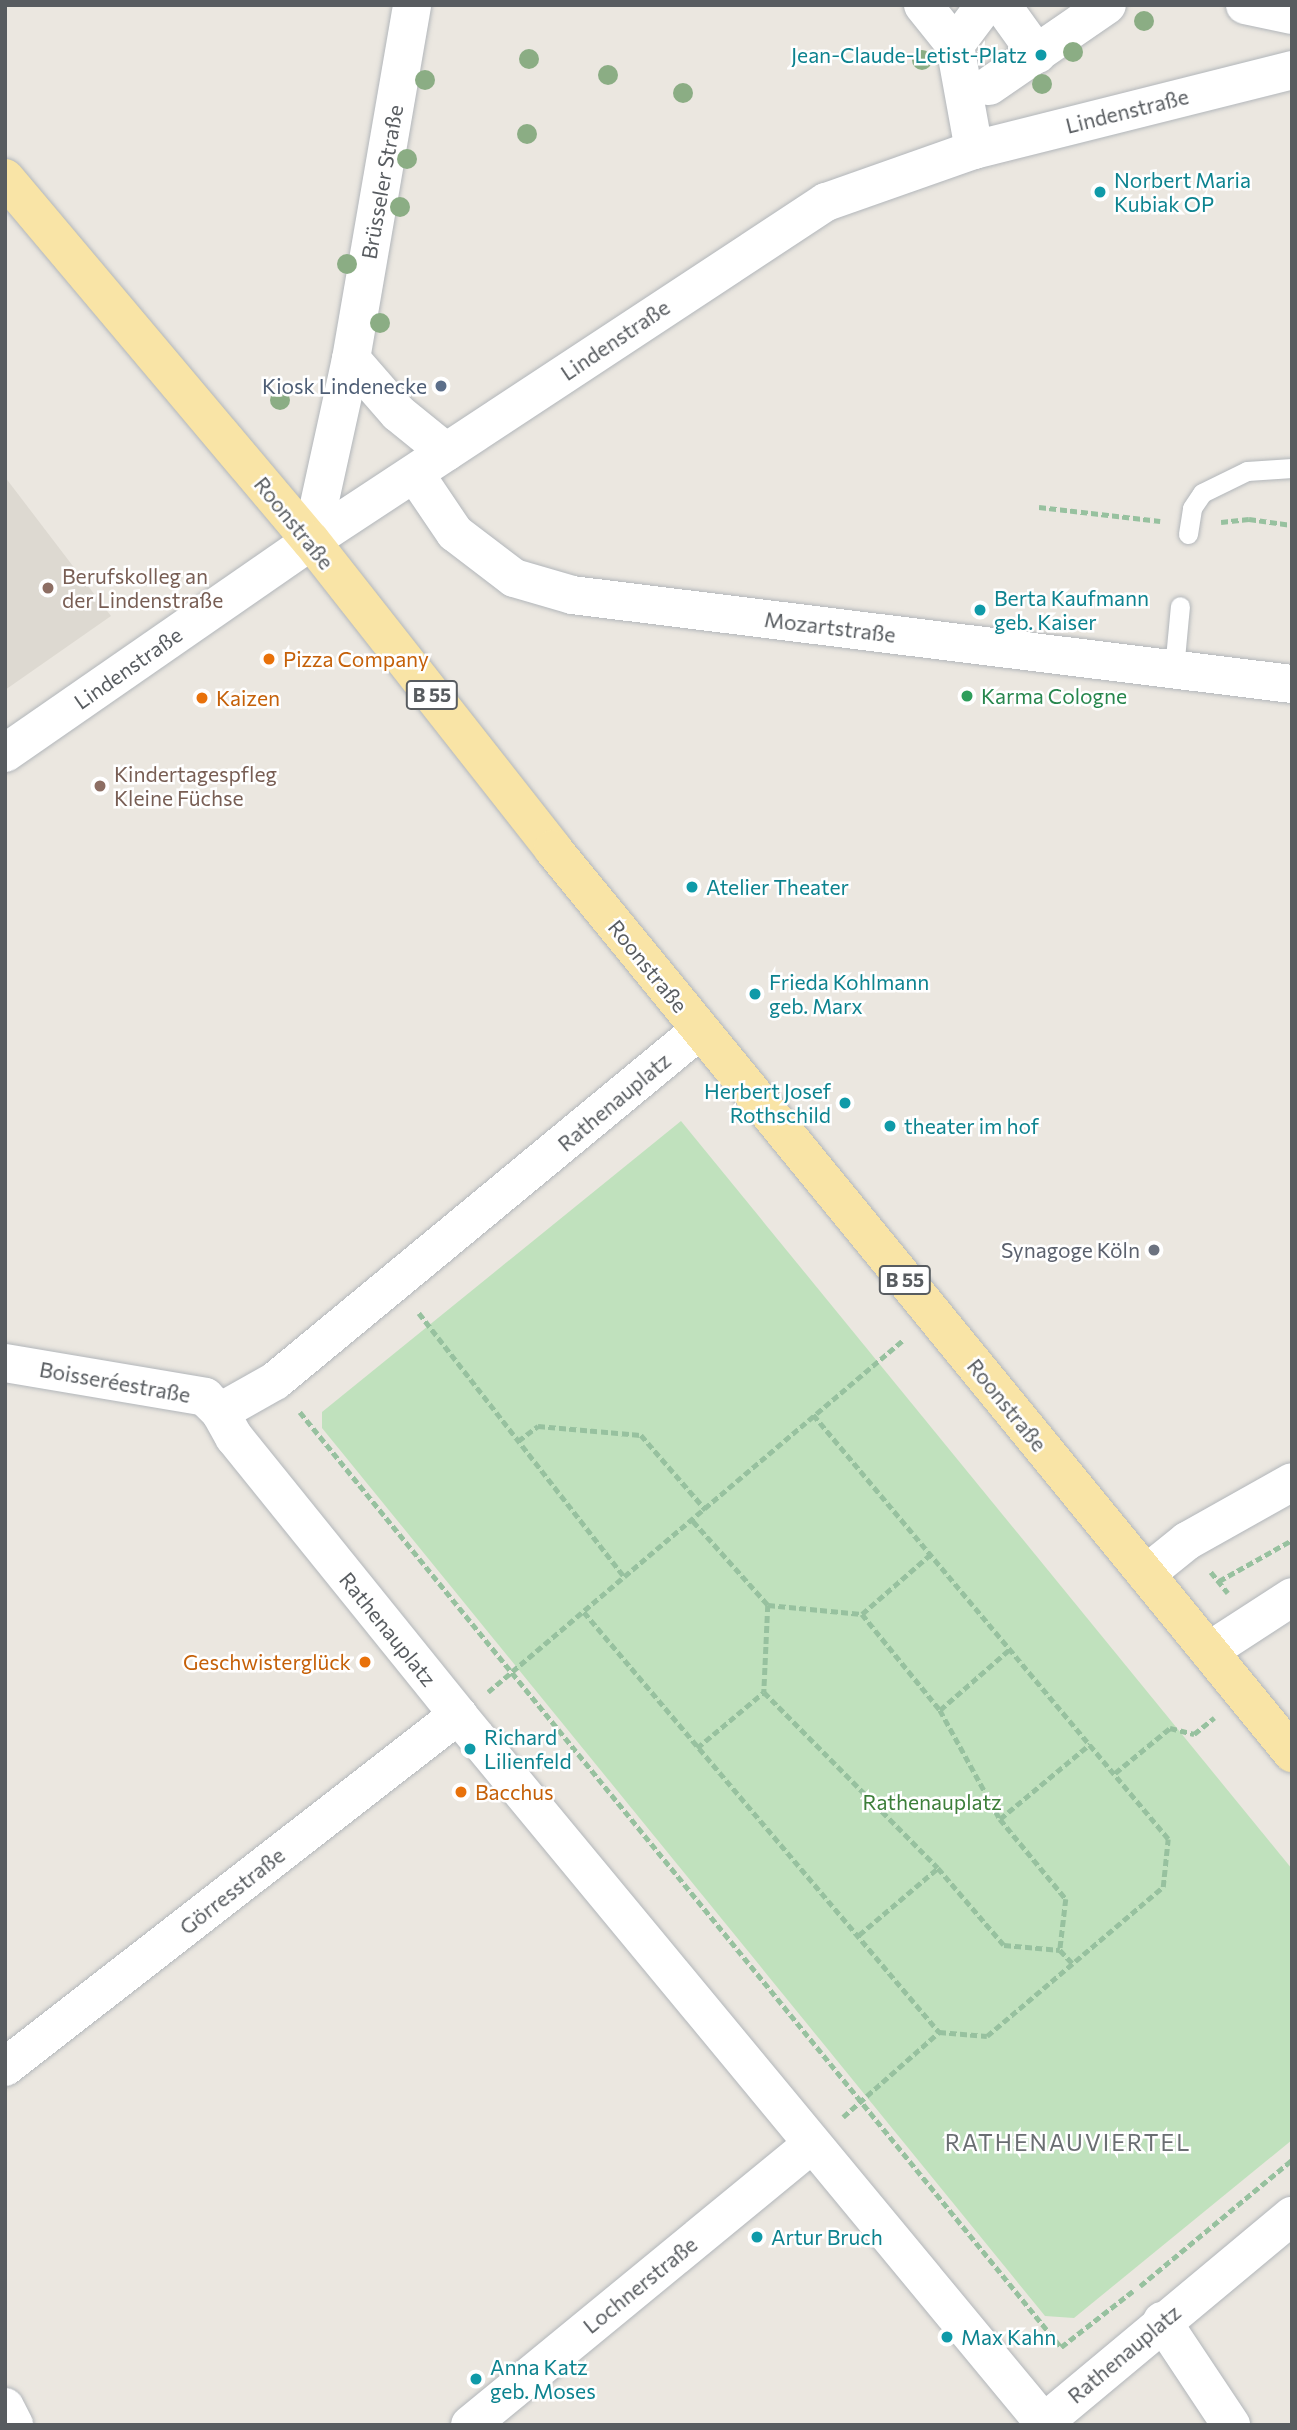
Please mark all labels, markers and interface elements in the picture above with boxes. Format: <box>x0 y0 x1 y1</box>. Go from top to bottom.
place label: Jean-Claude-Letist-Platz <box>791 42 1027 68</box>
marker: Jean-Claude-Letist-Platz <box>1033 47 1049 63</box>
street label: Lindenstraße <box>1063 84 1191 138</box>
street label: Brüsseler Straße <box>356 103 408 261</box>
place label: Norbert Maria Kubiak OP <box>1114 167 1251 217</box>
marker: Norbert Maria Kubiak OP <box>1092 184 1108 200</box>
street label: Lindenstraße <box>556 294 674 386</box>
place label: Kiosk Lindenecke <box>262 373 427 399</box>
marker: Kiosk Lindenecke <box>433 378 449 394</box>
street label: Roonstraße <box>249 472 339 574</box>
place label: Berufskolleg an der Lindenstraße <box>62 563 223 613</box>
marker: Berufskolleg an der Lindenstraße <box>40 580 56 596</box>
place label: Berta Kaufmann geb. Kaiser <box>994 585 1149 635</box>
marker: Berta Kaufmann geb. Kaiser <box>972 602 988 618</box>
street label: Mozartstraße <box>763 606 897 648</box>
street label: Lindenstraße <box>69 622 187 714</box>
place label: Pizza Company <box>283 646 429 672</box>
marker: Pizza Company <box>261 651 277 667</box>
road number: B 55 <box>406 680 458 710</box>
place label: Karma Cologne <box>981 683 1127 709</box>
place label: Kaizen <box>216 685 280 711</box>
marker: Karma Cologne <box>959 688 975 704</box>
marker: Kaizen <box>194 690 210 706</box>
place label: Kindertagespfleg Kleine Füchse <box>114 761 277 811</box>
marker: Kindertagespfleg Kleine Füchse <box>92 778 108 794</box>
place label: Atelier Theater <box>706 874 849 900</box>
marker: Atelier Theater <box>684 879 700 895</box>
street label: Roonstraße <box>603 915 693 1017</box>
place label: Frieda Kohlmann geb. Marx <box>769 969 929 1019</box>
marker: Frieda Kohlmann geb. Marx <box>747 986 763 1002</box>
street label: Rathenauplatz <box>553 1048 675 1156</box>
place label: Herbert Josef Rothschild <box>704 1078 831 1128</box>
marker: Herbert Josef Rothschild <box>837 1095 853 1111</box>
place label: theater im hof <box>904 1113 1039 1139</box>
marker: theater im hof <box>882 1118 898 1134</box>
place label: Synagoge Köln <box>1001 1237 1140 1263</box>
marker: Synagoge Köln <box>1146 1242 1162 1258</box>
road number: B 55 <box>879 1264 931 1296</box>
street label: Roonstraße <box>962 1354 1052 1456</box>
street label: Boisseréestraße <box>38 1356 192 1408</box>
street label: Rathenauplatz <box>334 1567 442 1691</box>
place label: Geschwisterglück <box>183 1649 351 1675</box>
marker: Geschwisterglück <box>357 1654 373 1670</box>
place label: Richard Lilienfeld <box>484 1724 572 1774</box>
marker: Richard Lilienfeld <box>462 1741 478 1757</box>
place label: Bacchus <box>475 1779 554 1805</box>
marker: Bacchus <box>453 1784 469 1800</box>
park label: Rathenauplatz <box>862 1789 1002 1815</box>
street label: Görresstraße <box>175 1842 289 1940</box>
district label: RATHENAUVIERTEL <box>947 2128 1189 2156</box>
place label: Artur Bruch <box>771 2224 883 2250</box>
marker: Artur Bruch <box>749 2229 765 2245</box>
street label: Lochnerstraße <box>578 2231 702 2339</box>
street label: Rathenauplatz <box>1063 2300 1185 2408</box>
place label: Max Kahn <box>961 2324 1056 2350</box>
marker: Max Kahn <box>939 2329 955 2345</box>
place label: Anna Katz geb. Moses <box>490 2354 596 2404</box>
marker: Anna Katz geb. Moses <box>468 2371 484 2387</box>

